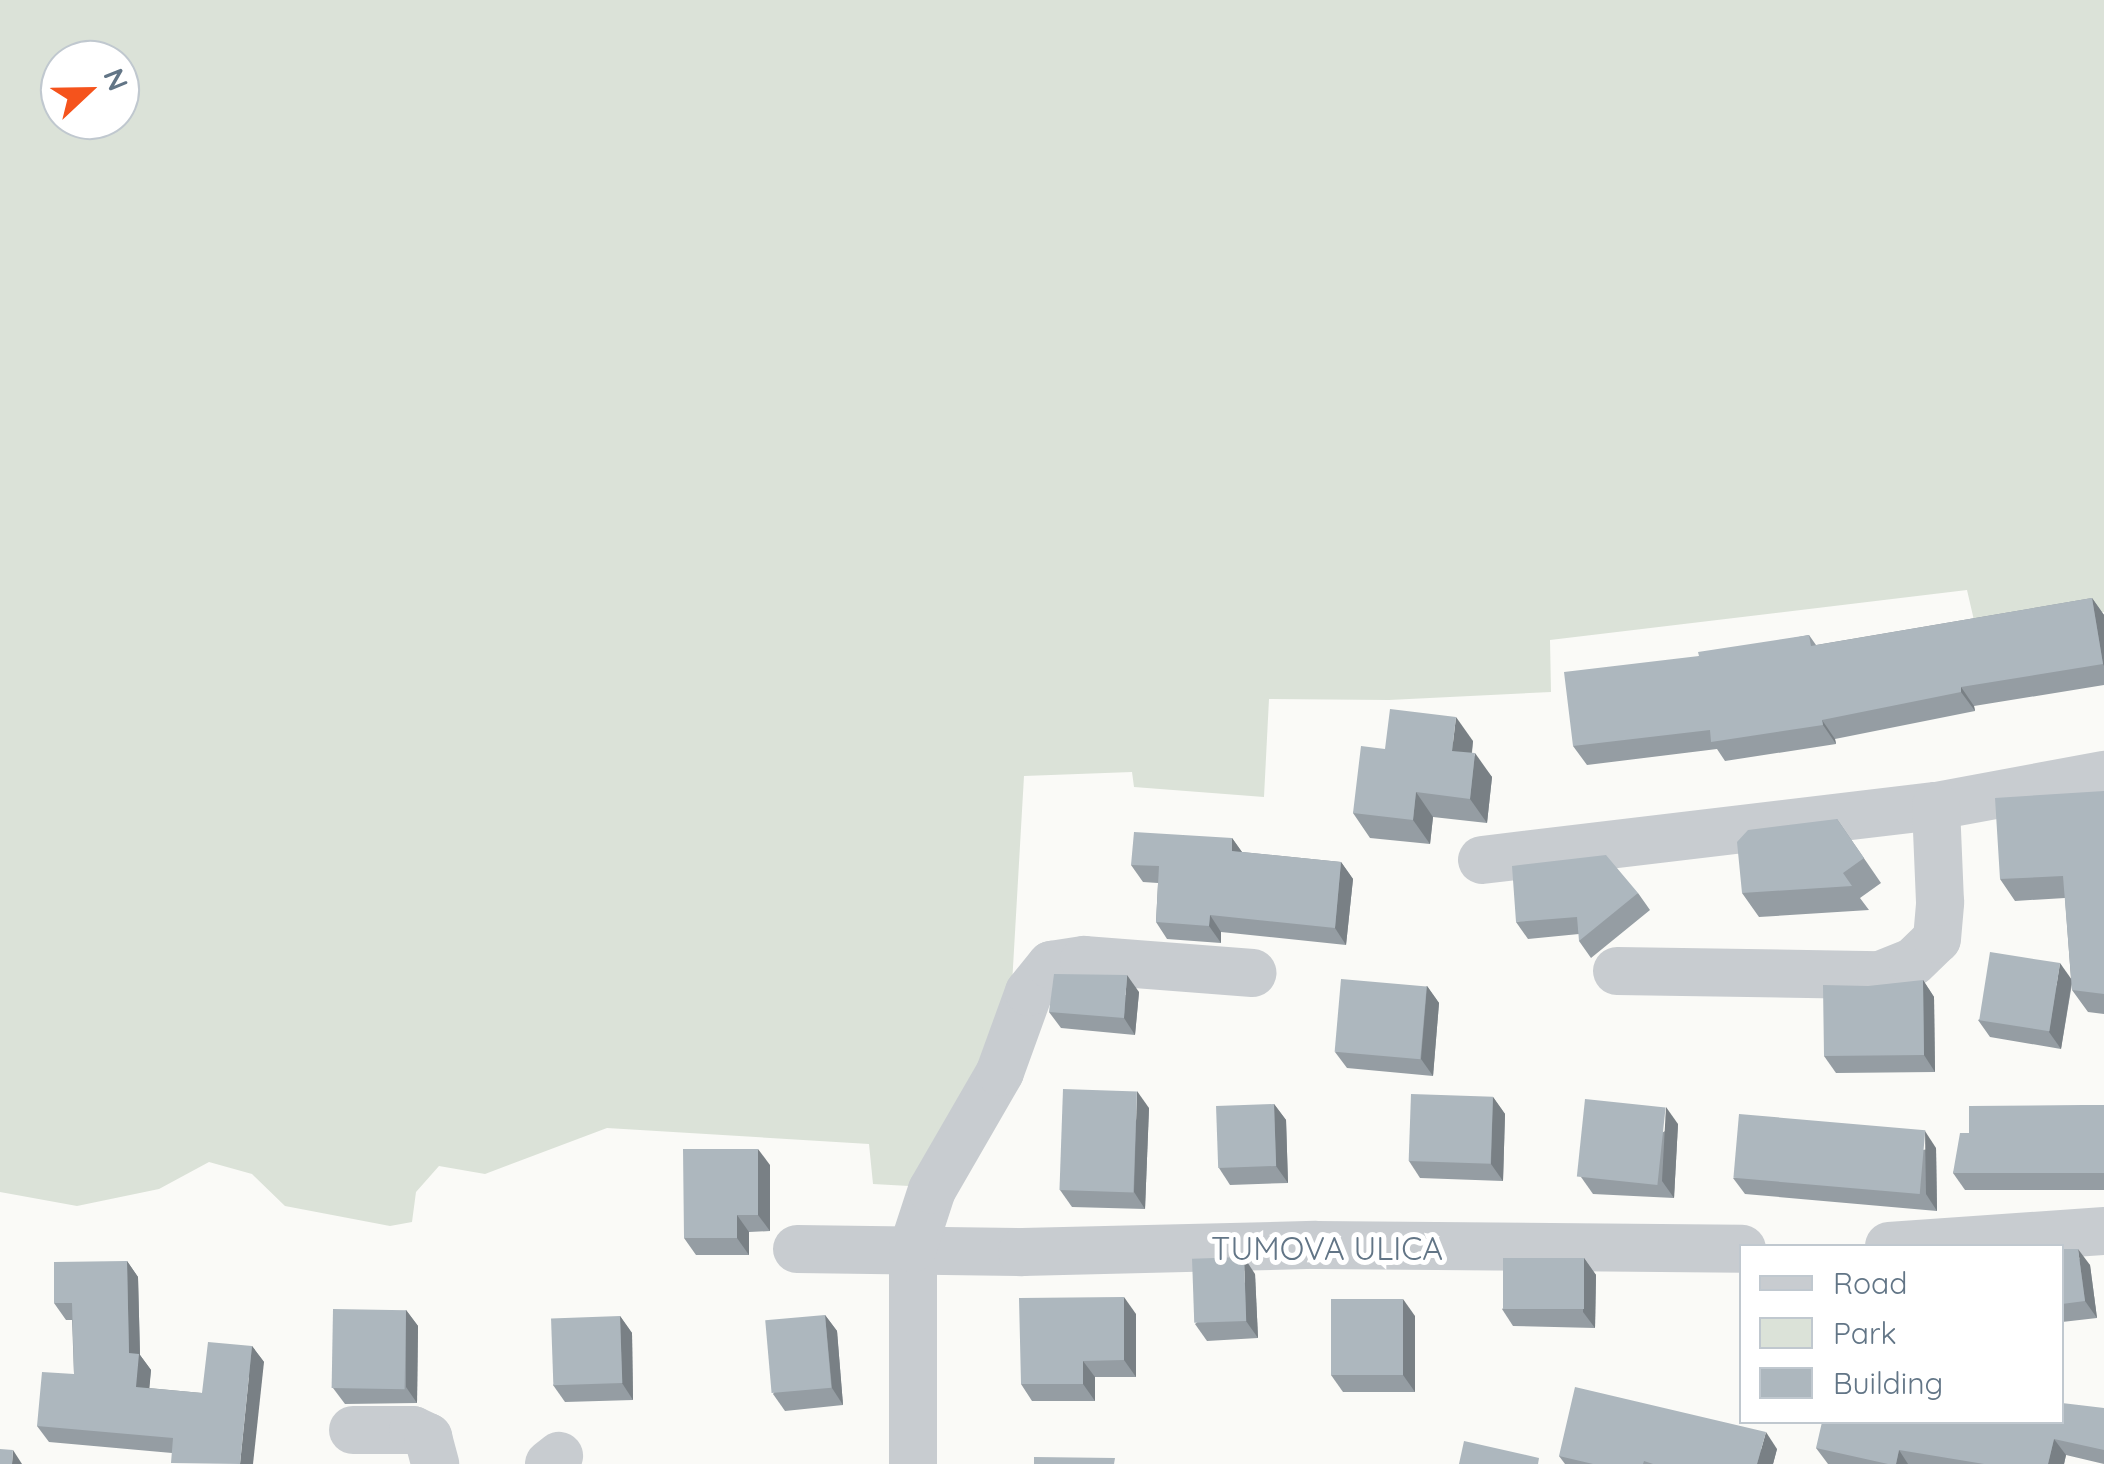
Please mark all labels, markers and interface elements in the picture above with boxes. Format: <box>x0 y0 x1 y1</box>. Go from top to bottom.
north arrow <box>40 40 140 140</box>
text: N <box>96 63 137 95</box>
street label: TUMOVA ULICA <box>1211 1229 1443 1267</box>
legend <box>1739 1244 2064 1424</box>
text: Road <box>1833 1264 1907 1302</box>
text: Park <box>1833 1314 1897 1352</box>
text: Building <box>1833 1364 1943 1402</box>

